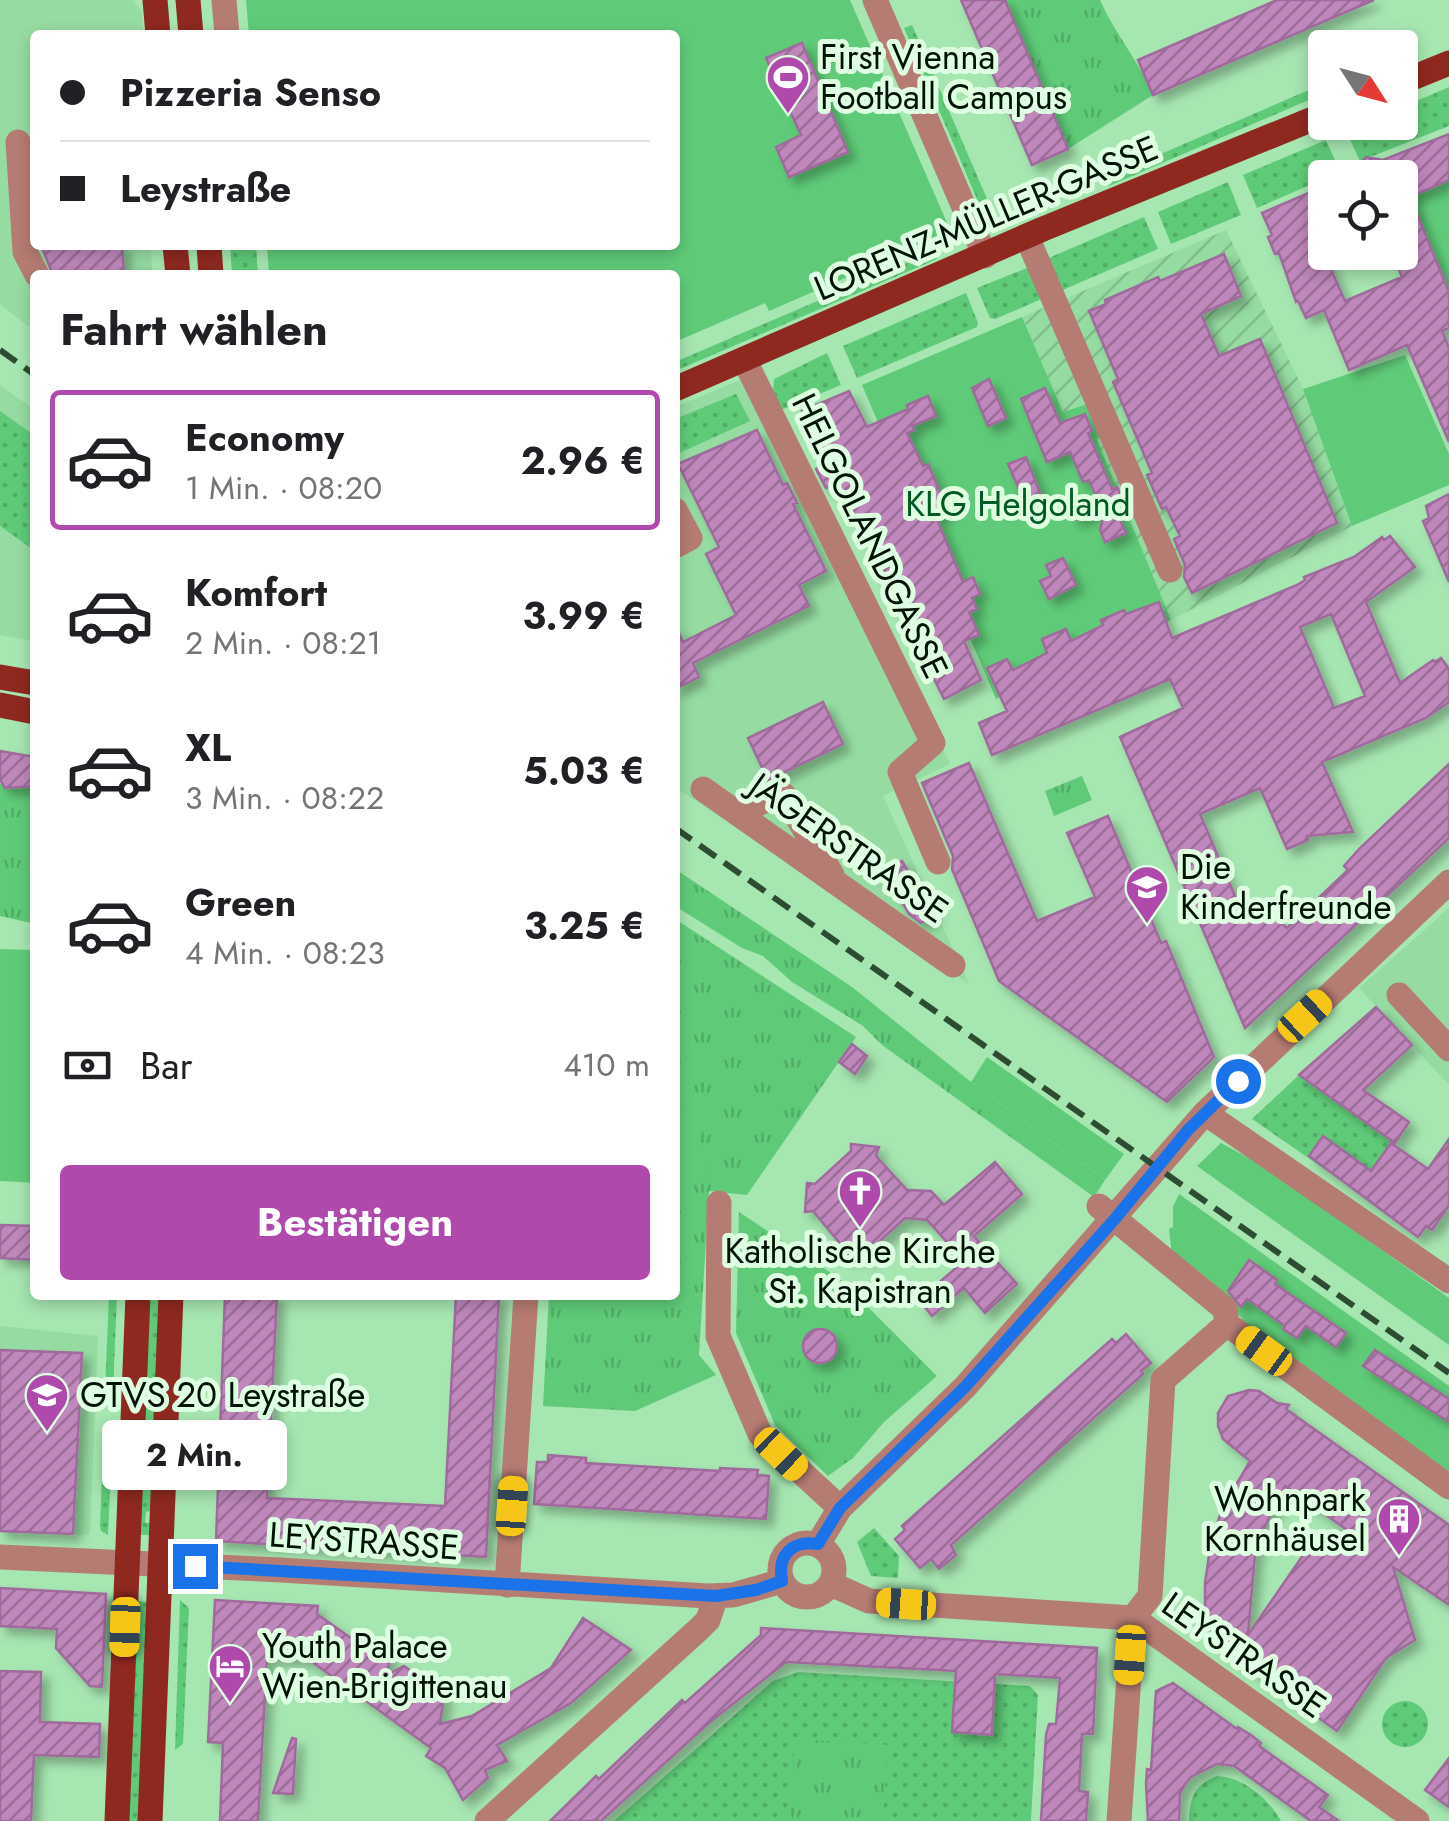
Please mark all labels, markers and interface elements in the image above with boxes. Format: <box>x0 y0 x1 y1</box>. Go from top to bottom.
north arrow <box>1308 30 1418 140</box>
map controls <box>1308 30 1418 270</box>
place label: First Vienna Football Campus <box>820 32 1067 122</box>
sports icon: First Vienna Football Campus <box>765 54 811 115</box>
text: Pizzeria Senso <box>120 65 381 120</box>
street label: LORENZ-MÜLLER-GASSE <box>806 123 1166 313</box>
button: locate <box>1308 160 1418 270</box>
text: Leystraße <box>120 161 291 216</box>
text: Fahrt wählen <box>60 297 328 362</box>
street label: HELGOLANDGASSE <box>779 385 961 687</box>
text: Economy <box>185 410 344 465</box>
icon: car <box>65 415 155 505</box>
text: 2.96 € <box>521 433 645 488</box>
text: 1 Min. · 08:20 <box>185 465 382 511</box>
park label: KLG Helgoland <box>905 479 1131 529</box>
text: Komfort <box>185 565 327 620</box>
icon: car <box>65 570 155 660</box>
text: 3.99 € <box>523 588 645 643</box>
text: 2 Min. · 08:21 <box>185 620 381 666</box>
text: XL <box>185 720 231 775</box>
icon: car <box>65 725 155 815</box>
text: 5.03 € <box>523 743 645 798</box>
street label: JÄGERSTRASSE <box>736 759 958 935</box>
text: 3 Min. · 08:22 <box>185 775 384 821</box>
place label: Die Kinderfreunde <box>1180 842 1391 932</box>
school or university icon: Die Kinderfreunde <box>1124 864 1170 925</box>
text: Green <box>185 875 296 930</box>
icon: car <box>65 880 155 970</box>
text: 3.25 € <box>524 898 645 953</box>
text: 4 Min. · 08:23 <box>185 930 385 976</box>
car <box>1273 985 1337 1047</box>
icon: cash <box>60 1038 115 1093</box>
text: Bar <box>140 1038 193 1093</box>
text: 410 m <box>563 1042 650 1088</box>
route start <box>1216 1059 1261 1104</box>
button: Bestätigen <box>60 1165 650 1280</box>
church icon: Katholische Kirche St. Kapistran <box>837 1168 883 1229</box>
place label: Katholische Kirche St. Kapistran <box>725 1226 995 1316</box>
car <box>1231 1321 1297 1381</box>
place label: GTVS 20 Leystraße <box>80 1370 365 1420</box>
school or university icon: GTVS 20 Leystraße <box>24 1372 70 1433</box>
callout: 2 Min. <box>102 1421 288 1491</box>
car <box>749 1422 813 1486</box>
text: 2 Min. <box>146 1432 243 1478</box>
place label: Wohnpark Kornhäusel <box>1204 1474 1367 1564</box>
car <box>495 1475 529 1537</box>
building icon: Wohnpark Kornhäusel <box>1376 1496 1422 1557</box>
street label: LEYSTRASSE <box>267 1509 461 1573</box>
route end <box>173 1544 218 1589</box>
street label: LEYSTRASSE <box>1152 1580 1336 1730</box>
car <box>875 1587 937 1621</box>
car <box>109 1596 141 1658</box>
place label: Youth Palace Wien-Brigittenau <box>262 1621 508 1711</box>
car <box>1113 1624 1147 1686</box>
hotel icon: Youth Palace Wien-Brigittenau <box>207 1643 253 1704</box>

